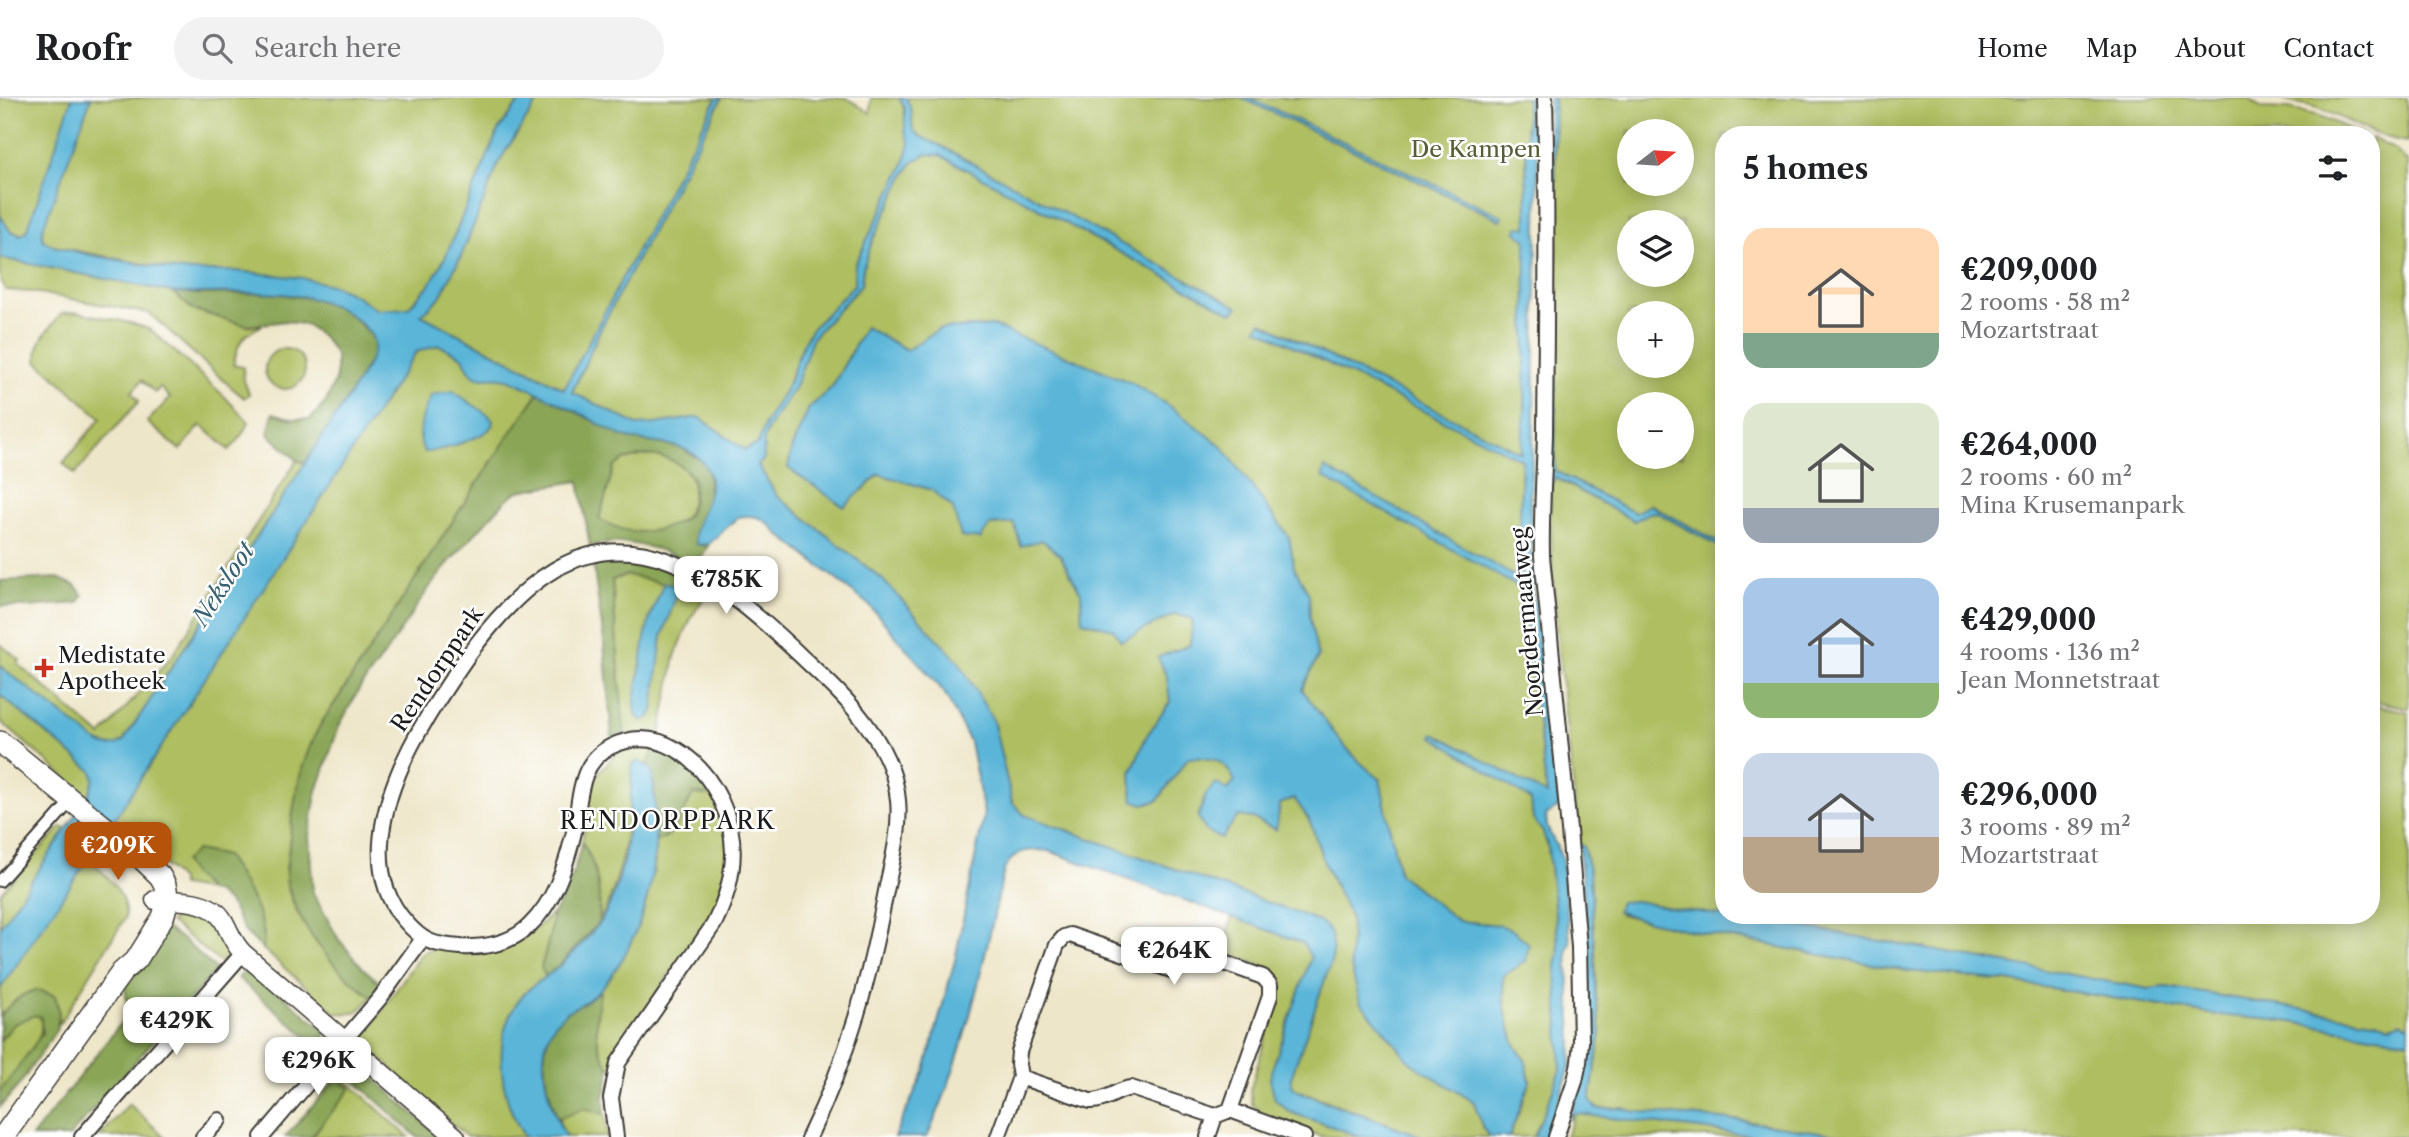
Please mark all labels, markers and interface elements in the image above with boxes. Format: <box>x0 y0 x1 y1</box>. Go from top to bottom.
search box <box>174 17 664 80</box>
text: Roofr <box>35 28 132 69</box>
icon: search <box>198 29 236 67</box>
text: Search here <box>254 32 401 64</box>
text: Home <box>1977 34 2048 63</box>
text: Map <box>2086 34 2137 63</box>
text: About <box>2175 34 2246 63</box>
text: Contact <box>2284 34 2374 63</box>
north arrow <box>1617 119 1694 196</box>
map controls <box>1617 119 1694 469</box>
park label: De Kampen <box>1411 135 1541 163</box>
icon: filters <box>2314 149 2352 187</box>
text: 5 homes <box>1743 150 1868 187</box>
button: layers <box>1617 210 1694 287</box>
text: €209,000 <box>1960 251 2098 288</box>
icon: home <box>1799 256 1883 340</box>
text: 2 rooms · 58 m² <box>1960 288 2130 316</box>
button: + <box>1617 301 1694 378</box>
text: Mozartstraat <box>1960 316 2099 344</box>
button: − <box>1617 392 1694 469</box>
text: €264,000 <box>1960 426 2098 463</box>
icon: home <box>1799 431 1883 515</box>
text: 2 rooms · 60 m² <box>1960 463 2132 491</box>
text: Mina Krusemanpark <box>1960 491 2184 519</box>
street label: Noordermaatweg <box>1505 525 1549 718</box>
water label: Neksloot <box>184 536 261 633</box>
pin: €785K <box>677 556 775 616</box>
text: €785K <box>690 565 762 593</box>
street label: Rendorppark <box>385 600 490 737</box>
text: €429,000 <box>1960 601 2096 638</box>
icon: home <box>1799 606 1883 690</box>
text: 4 rooms · 136 m² <box>1960 638 2140 666</box>
place label: Medistate Apotheek <box>57 641 167 695</box>
marker: Medistate Apotheek <box>36 660 52 676</box>
text: Jean Monnetstraat <box>1960 666 2160 694</box>
text: €296,000 <box>1960 776 2098 813</box>
icon: home <box>1799 781 1883 865</box>
district label: RENDORPPARK <box>560 806 776 835</box>
text: 3 rooms · 89 m² <box>1960 813 2131 841</box>
pin: €209K <box>69 822 167 882</box>
text: €209K <box>81 831 155 859</box>
text: Mozartstraat <box>1960 841 2099 869</box>
pin: €264K <box>1125 928 1223 987</box>
text: €264K <box>1137 936 1211 964</box>
pin: €429K <box>127 998 225 1057</box>
text: €429K <box>139 1006 213 1034</box>
pin: €296K <box>269 1038 367 1097</box>
text: €296K <box>281 1046 355 1074</box>

